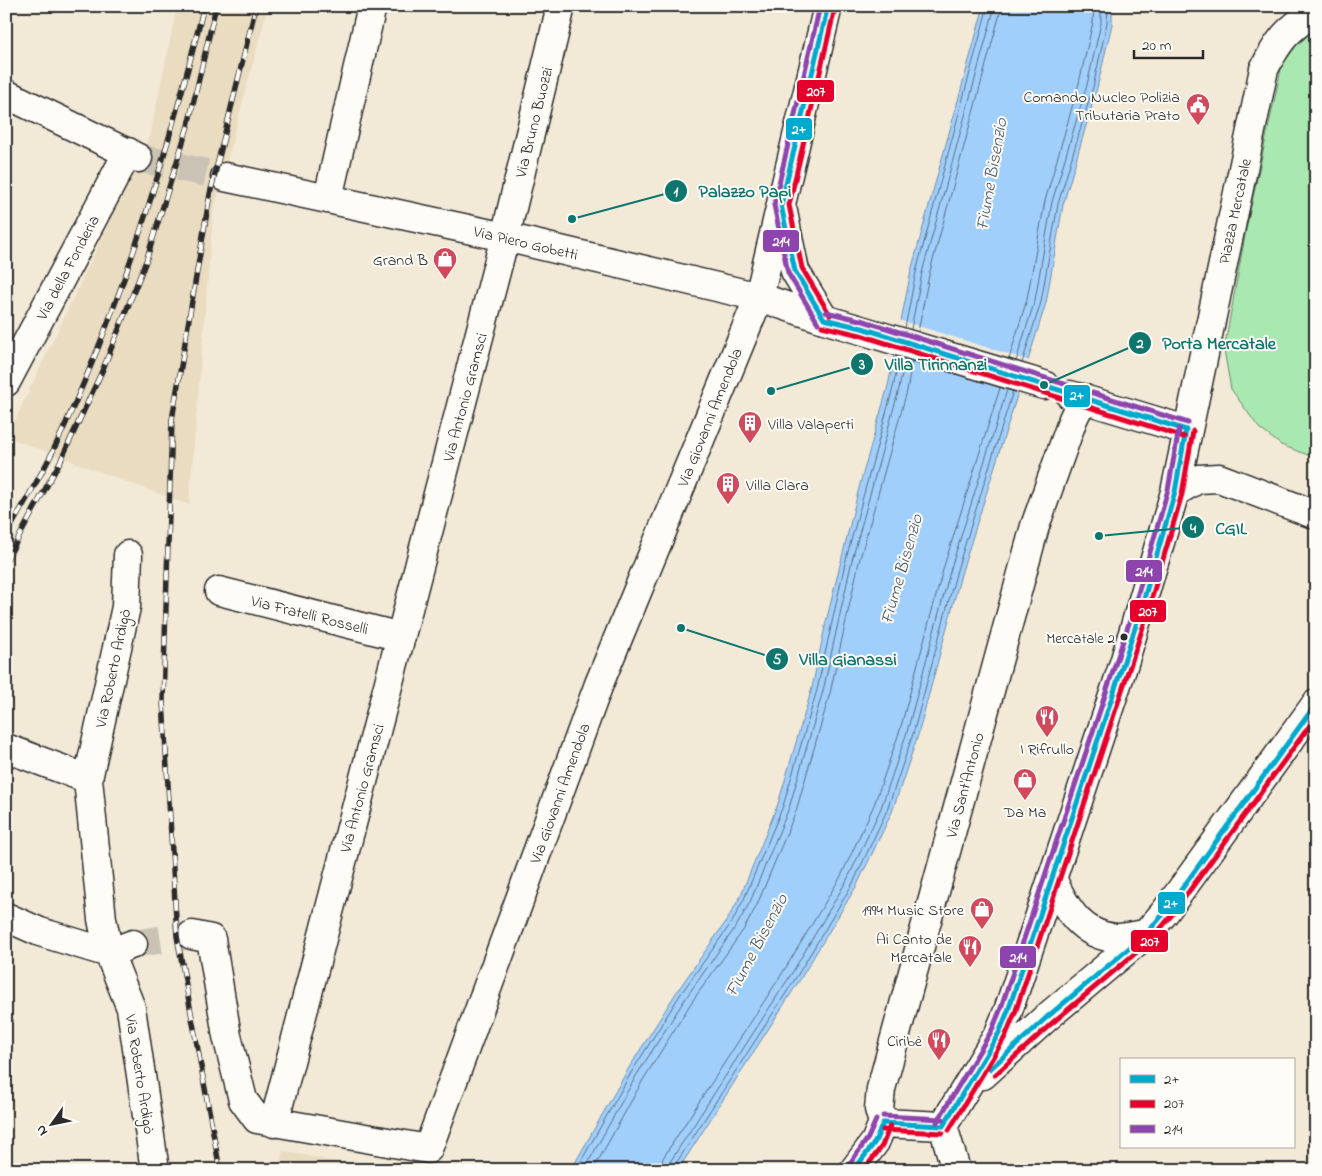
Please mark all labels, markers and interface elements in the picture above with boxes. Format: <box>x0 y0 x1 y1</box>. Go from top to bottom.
scale bar <box>1134 28 1203 60</box>
text: 20 m <box>1142 35 1172 57</box>
street label: Via Bruno Buozzi <box>509 64 560 181</box>
line badge: 207 <box>796 79 835 103</box>
text: 207 <box>806 82 826 103</box>
place label: Comando Nucleo Polizia Tributaria Prato <box>1024 86 1180 128</box>
public building icon: Comando Nucleo Polizia Tributaria Prato <box>1185 92 1211 126</box>
water label: Fiume Bisenzio <box>970 116 1016 232</box>
line badge: 2+ <box>785 117 813 141</box>
text: 2+ <box>791 120 807 141</box>
street label: Piazza Mercatale <box>1213 156 1259 266</box>
callout: Palazzo Papi <box>664 174 802 207</box>
text: Palazzo Papi <box>699 180 791 206</box>
text: 1 <box>674 181 679 203</box>
street label: Via della Fonderia <box>31 211 107 326</box>
street label: Via Piero Gobetti <box>470 220 580 268</box>
line badge: 214 <box>762 229 800 253</box>
text: 214 <box>771 232 790 253</box>
shop icon: Grand B <box>432 246 458 280</box>
place label: Grand B <box>373 249 428 273</box>
callout: Porta Mercatale <box>1127 326 1286 359</box>
street label: Via Antonio Gramsci <box>437 330 495 466</box>
text: Porta Mercatale <box>1162 332 1277 358</box>
text: 2 <box>1135 333 1144 355</box>
street label: Via Giovanni Amendola <box>672 345 750 492</box>
callout: Villa Tirinnanzi <box>850 348 997 381</box>
text: Villa Tirinnanzi <box>884 353 987 379</box>
text: 3 <box>858 354 865 376</box>
line badge: 2+ <box>1063 384 1091 408</box>
text: 2+ <box>1069 386 1085 407</box>
building icon: Villa Valaperti <box>737 410 763 444</box>
place label: Villa Valaperti <box>767 413 854 437</box>
building icon: Villa Clara <box>715 471 741 505</box>
place label: Villa Clara <box>745 474 809 498</box>
water label: Fiume Bisenzio <box>875 511 931 628</box>
callout: CGIL <box>1180 511 1257 544</box>
text: CGIL <box>1215 517 1247 543</box>
text: 4 <box>1189 518 1197 540</box>
line badge: 214 <box>1125 559 1163 583</box>
text: 214 <box>1134 562 1153 583</box>
street label: Via Fratelli Rosselli <box>247 590 371 642</box>
line badge: 207 <box>1129 599 1167 623</box>
text: 207 <box>1138 602 1158 623</box>
street label: Via Roberto Ardigò <box>89 607 138 731</box>
place label: Mercatale 2 <box>1046 628 1116 650</box>
marker: Mercatale 2 <box>1119 632 1129 642</box>
callout: Villa Gianassi <box>764 643 907 676</box>
text: Villa Gianassi <box>798 648 897 674</box>
text: 5 <box>773 649 782 671</box>
restaurant icon: I Rifrullo <box>1034 704 1060 738</box>
street label: Via Giovanni Amendola <box>524 720 597 868</box>
street label: Via Antonio Gramsci <box>334 721 392 857</box>
street label: Via Sant'Antonio <box>940 730 992 842</box>
place label: I Rifrullo <box>1020 738 1074 762</box>
shop icon: Da Ma <box>1012 767 1038 801</box>
place label: Da Ma <box>1003 801 1046 825</box>
water label: Fiume Bisenzio <box>720 889 796 1002</box>
line badge: 2+ <box>1157 891 1186 915</box>
text: 2+ <box>1163 894 1179 915</box>
shop icon: 1994 Music Store <box>969 896 995 930</box>
place label: 1994 Music Store <box>862 899 965 923</box>
place label: Ai Canto de Mercatale <box>876 928 953 970</box>
line badge: 207 <box>1130 929 1169 953</box>
text: 207 <box>1140 932 1160 953</box>
restaurant icon: Ai Canto de Mercatale <box>957 934 983 968</box>
line badge: 214 <box>999 945 1037 969</box>
text: 214 <box>1008 948 1027 969</box>
street label: Via Roberto Ardigò <box>118 1012 160 1136</box>
restaurant icon: Ciribè <box>926 1027 952 1061</box>
place label: Ciribè <box>887 1030 923 1054</box>
legend <box>1120 1058 1294 1148</box>
text: 2+ <box>1164 1069 1179 1091</box>
text: 207 <box>1164 1093 1184 1115</box>
north arrow <box>28 1098 78 1148</box>
text: 214 <box>1164 1119 1182 1141</box>
text: N <box>31 1121 54 1140</box>

